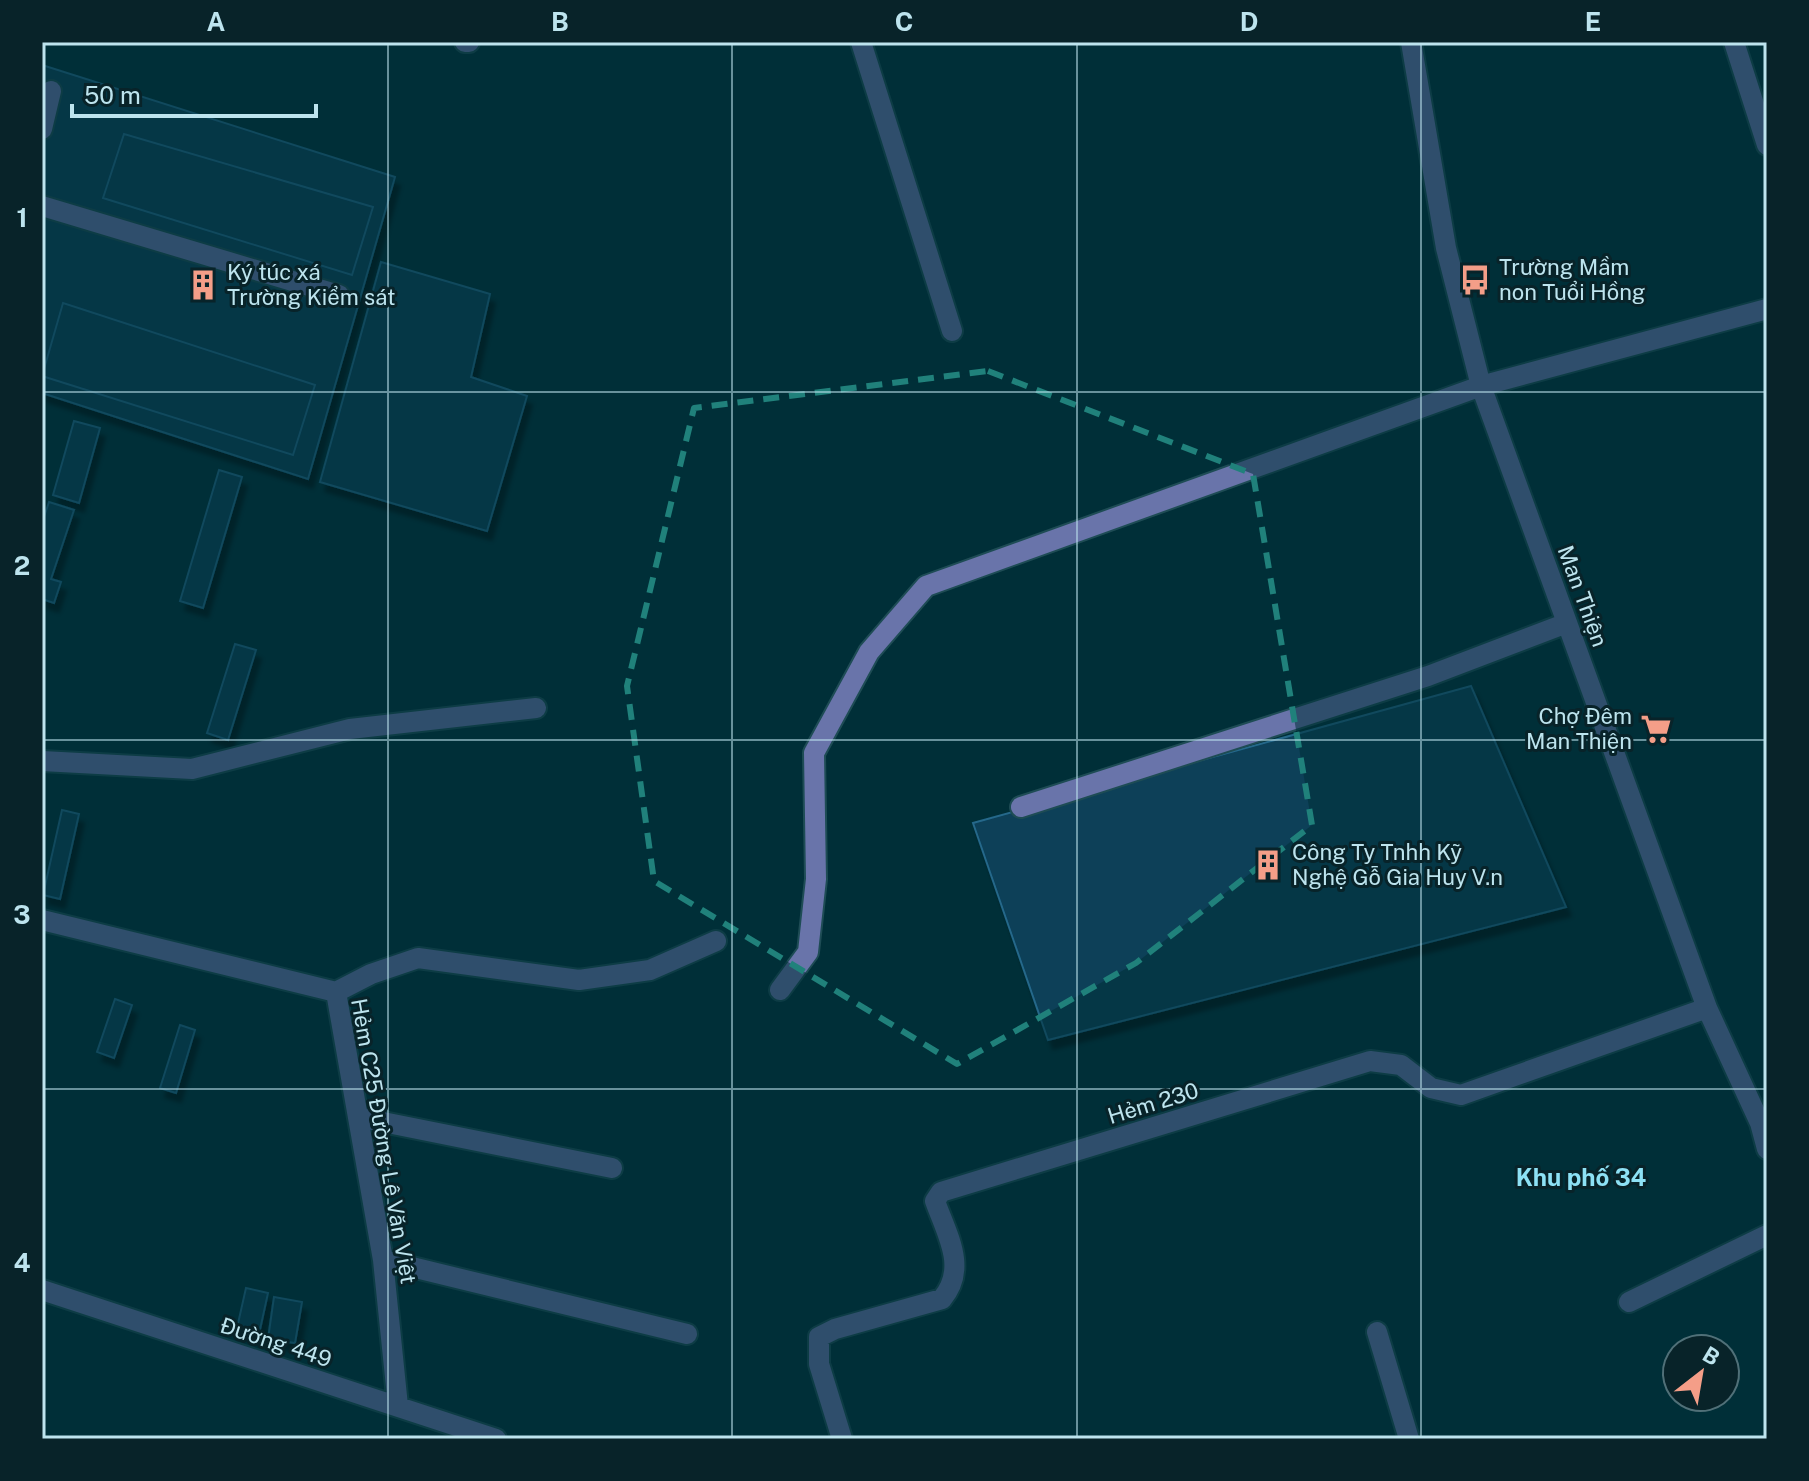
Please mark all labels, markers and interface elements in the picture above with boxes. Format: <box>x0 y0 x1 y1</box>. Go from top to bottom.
text: A <box>207 6 226 37</box>
text: B <box>551 6 569 37</box>
text: C <box>895 6 913 37</box>
text: D <box>1240 6 1258 37</box>
text: E <box>1585 6 1601 37</box>
scale bar <box>72 68 316 118</box>
text: 50 m <box>84 81 141 109</box>
text: 1 <box>16 202 28 233</box>
place label: Trường Mầm non Tuổi Hồng <box>1499 254 1646 305</box>
place label: Ký túc xá Trường Kiểm sát <box>227 259 395 310</box>
bus stop icon: Trường Mầm non Tuổi Hồng <box>1458 263 1492 297</box>
building icon: Ký túc xá Trường Kiểm sát <box>186 268 220 302</box>
street label: Man Thiện <box>1553 542 1613 650</box>
text: 2 <box>14 550 30 581</box>
place label: Chợ Đêm Man Thiện <box>1526 703 1632 754</box>
supermarket icon: Chợ Đêm Man Thiện <box>1639 712 1673 746</box>
place label: Công Ty Tnhh Kỹ Nghệ Gỗ Gia Huy V.n <box>1292 839 1503 890</box>
building icon: Công Ty Tnhh Kỹ Nghệ Gỗ Gia Huy V.n <box>1251 848 1285 882</box>
text: 3 <box>13 899 31 930</box>
street label: Hẻm C25 Đường Lê Văn Việt <box>346 996 422 1286</box>
street label: Hẻm 230 <box>1104 1077 1202 1129</box>
district label: Khu phố 34 <box>1516 1163 1647 1191</box>
text: 4 <box>13 1247 31 1278</box>
street label: Đường 449 <box>217 1312 335 1372</box>
north arrow <box>1661 1333 1741 1413</box>
text: B <box>1698 1341 1724 1371</box>

